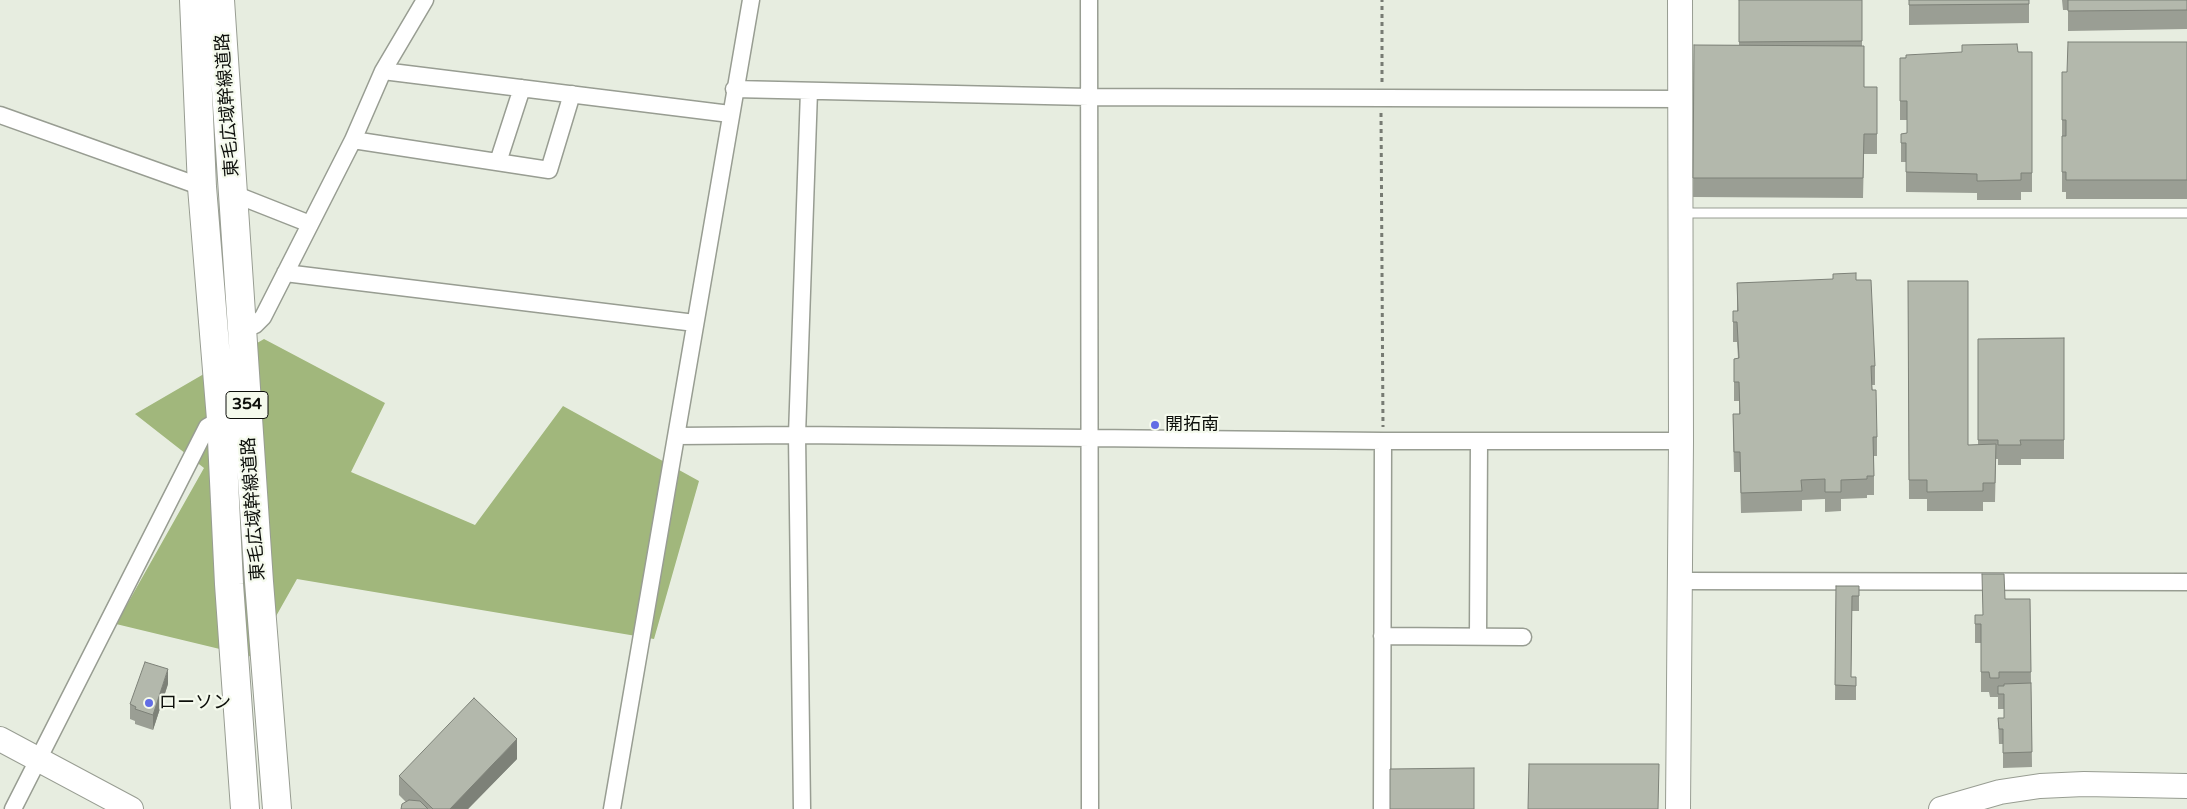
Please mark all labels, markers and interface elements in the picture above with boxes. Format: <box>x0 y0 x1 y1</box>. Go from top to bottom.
street label: 東毛広域幹線道路 <box>212 32 244 178</box>
road number: 354 <box>226 392 268 418</box>
place label: 開拓南 <box>1165 414 1219 436</box>
marker: 開拓南 <box>1149 419 1161 431</box>
street label: 東毛広域幹線道路 <box>238 436 270 582</box>
place label: ローソン <box>159 692 231 714</box>
marker: ローソン <box>143 697 155 709</box>

